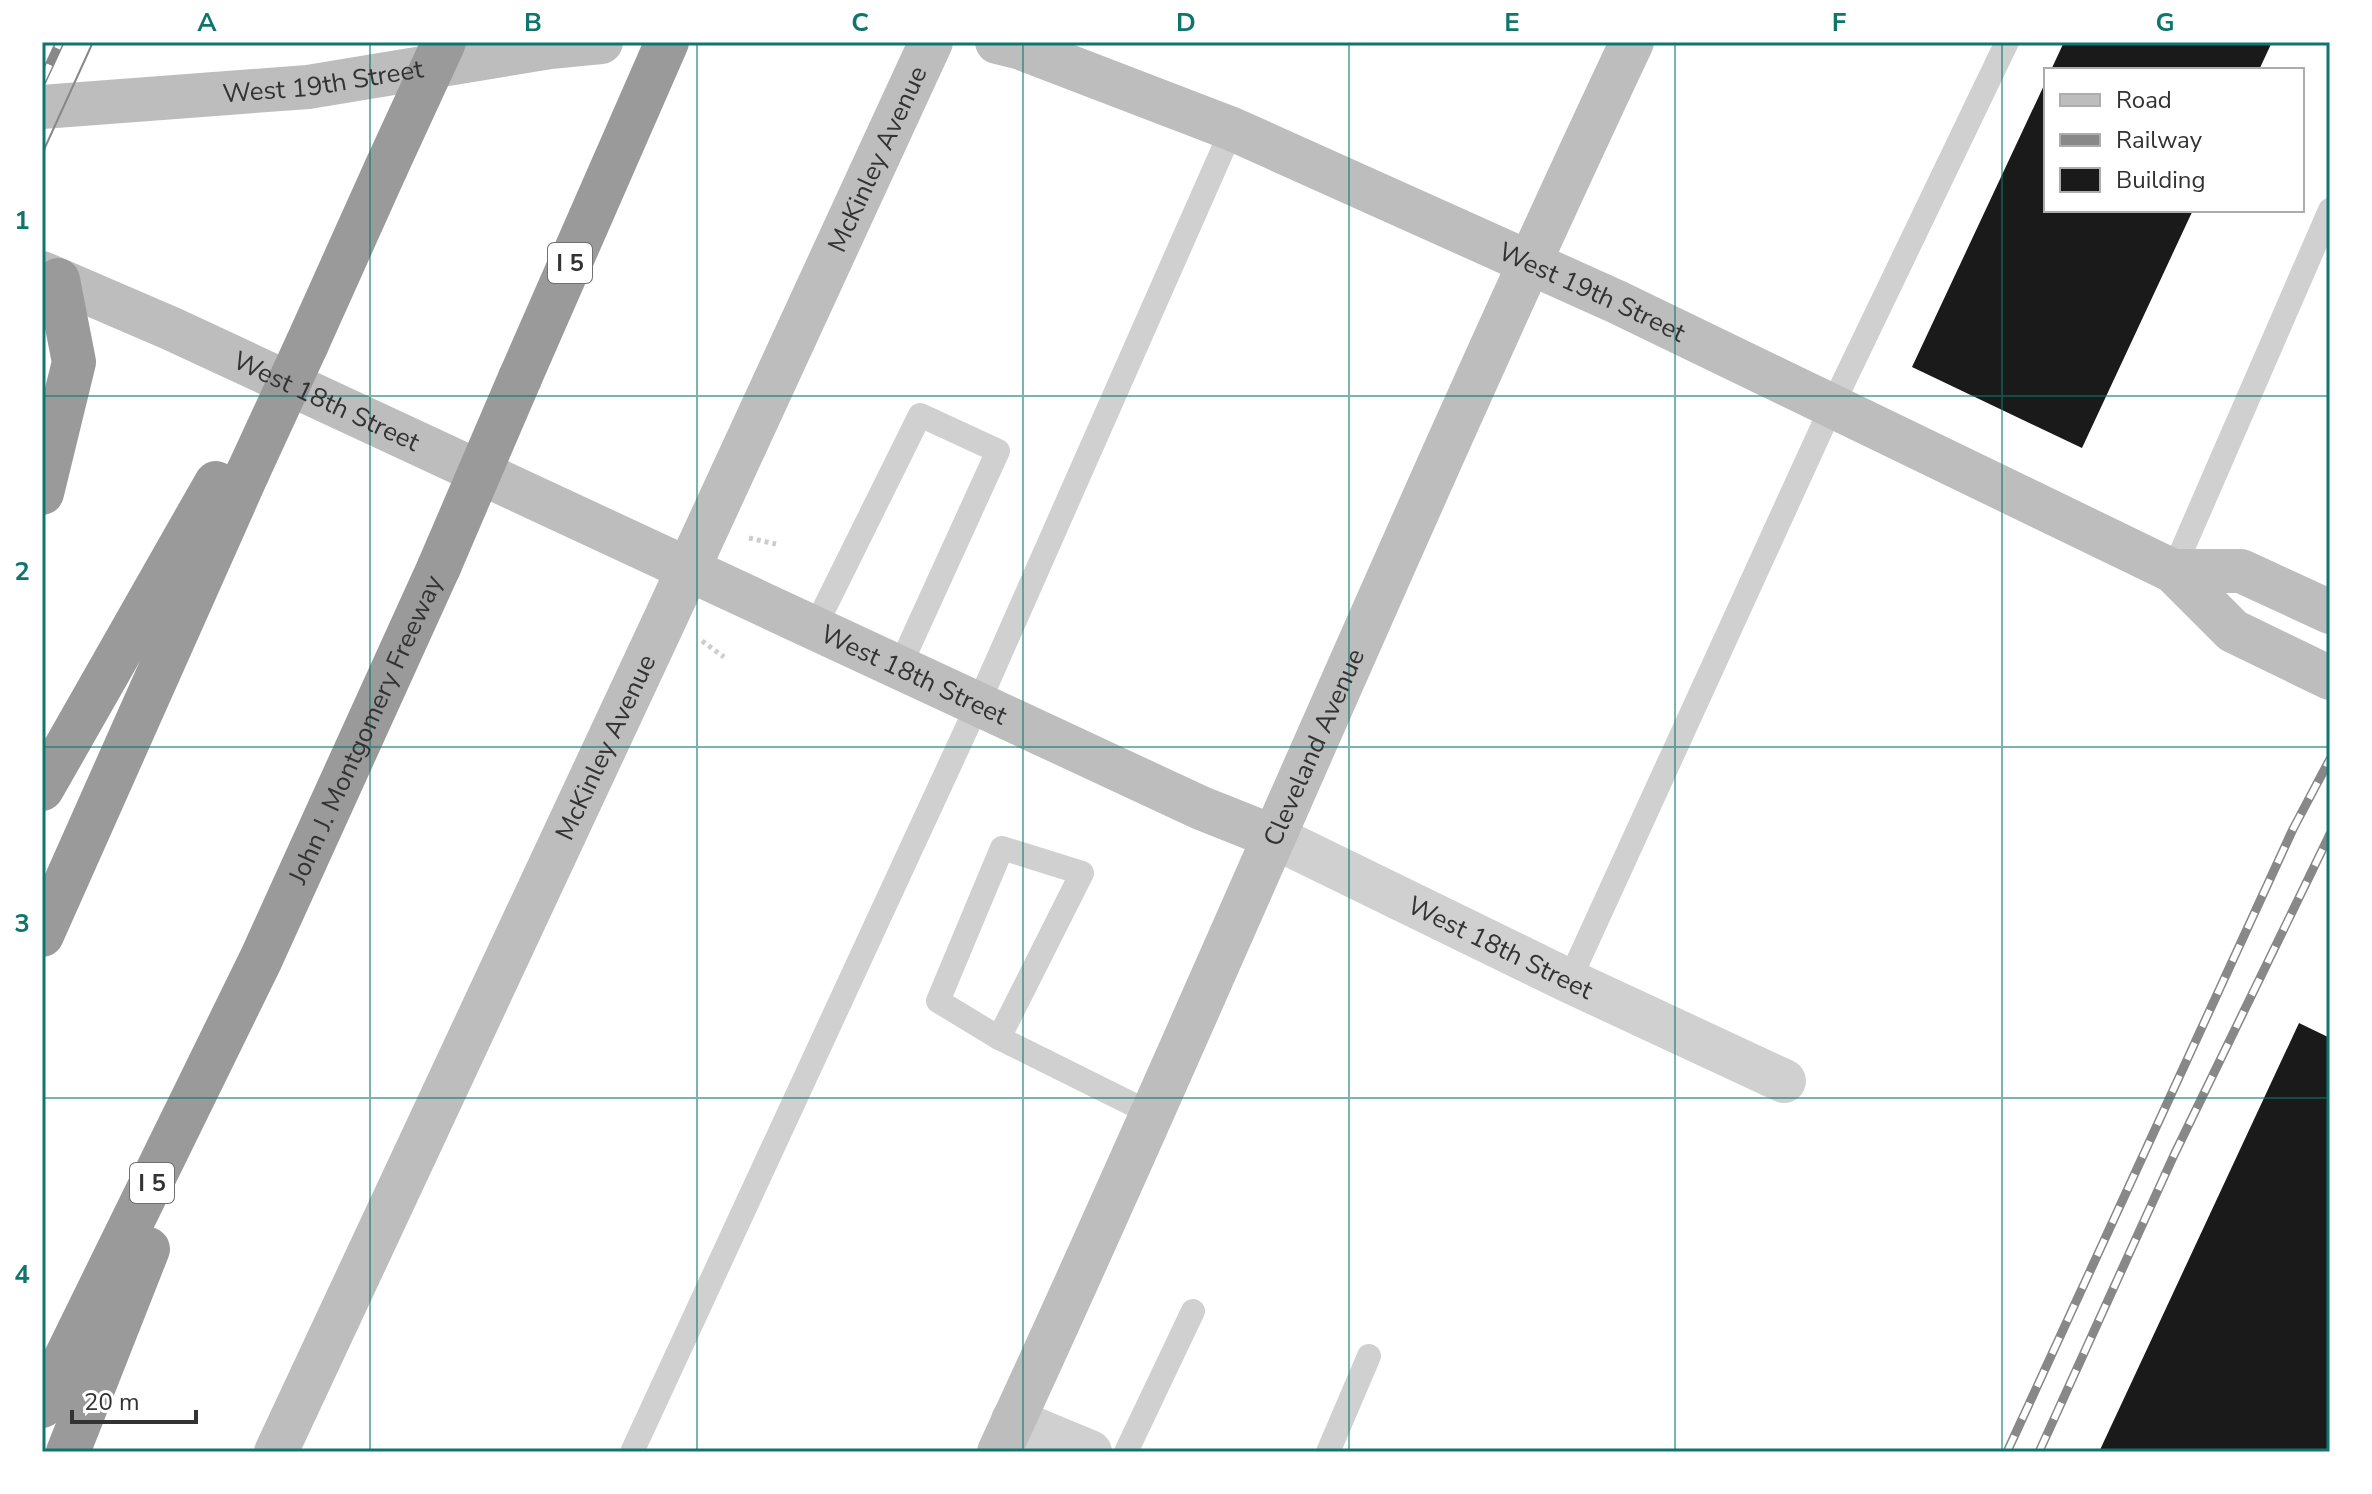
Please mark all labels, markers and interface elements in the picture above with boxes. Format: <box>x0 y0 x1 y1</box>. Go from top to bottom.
text: A <box>197 5 217 40</box>
text: B <box>524 5 542 40</box>
text: C <box>851 5 869 40</box>
text: D <box>1176 5 1196 40</box>
text: E <box>1504 5 1520 40</box>
text: F <box>1832 5 1846 40</box>
text: G <box>2155 5 2175 40</box>
street label: West 19th Street <box>221 51 426 111</box>
street label: McKinley Avenue <box>819 60 935 258</box>
legend <box>2044 68 2304 212</box>
text: Road <box>2116 84 2172 116</box>
text: Railway <box>2116 124 2203 156</box>
text: Building <box>2116 164 2206 196</box>
text: 1 <box>14 203 30 238</box>
street label: West 19th Street <box>1493 234 1692 350</box>
road number: I 5 <box>548 243 592 283</box>
street label: West 18th Street <box>228 342 426 460</box>
text: 2 <box>14 554 30 589</box>
street label: John J. Montgomery Freeway <box>280 569 451 890</box>
street label: West 18th Street <box>815 616 1014 733</box>
street label: Cleveland Avenue <box>1255 643 1372 851</box>
street label: McKinley Avenue <box>547 649 664 846</box>
street label: West 18th Street <box>1402 888 1600 1008</box>
text: 3 <box>14 906 30 941</box>
road number: I 5 <box>130 1163 174 1203</box>
text: 4 <box>14 1257 30 1292</box>
scale bar <box>72 1374 196 1424</box>
text: 20 m <box>84 1386 140 1418</box>

